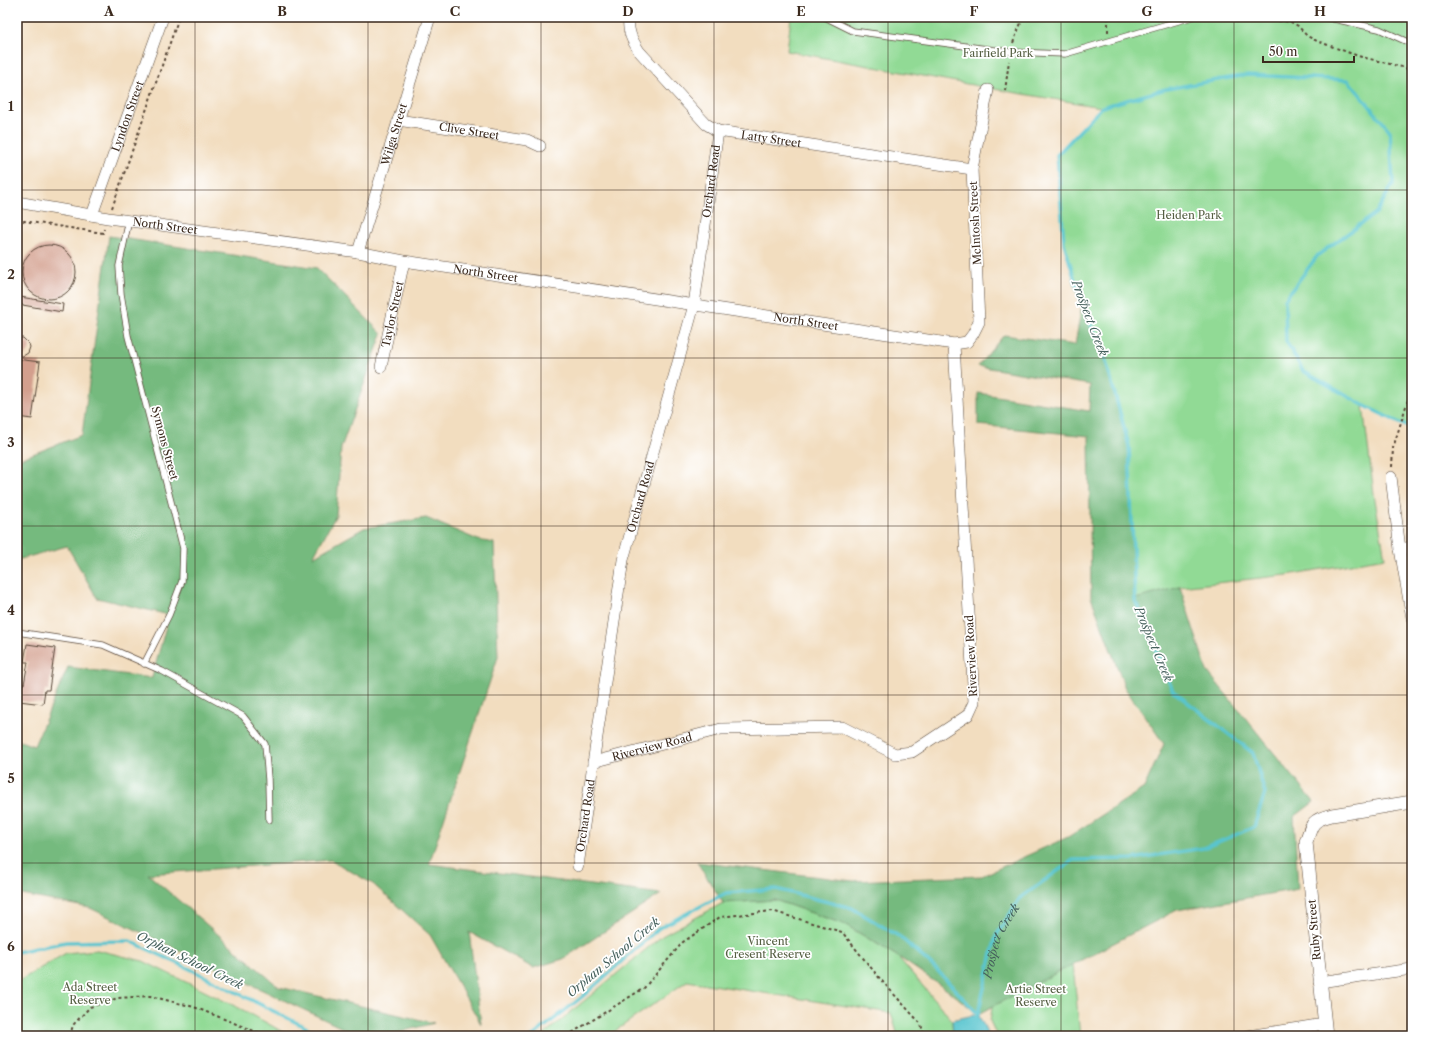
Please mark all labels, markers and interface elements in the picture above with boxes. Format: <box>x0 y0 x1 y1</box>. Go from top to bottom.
text: A <box>103 3 115 19</box>
text: B <box>277 3 287 19</box>
text: C <box>450 3 460 19</box>
text: D <box>622 3 634 19</box>
text: E <box>796 3 806 19</box>
text: F <box>970 3 979 19</box>
text: G <box>1141 3 1153 19</box>
text: H <box>1314 3 1326 19</box>
scale bar <box>1263 38 1354 64</box>
text: 50 m <box>1269 44 1298 59</box>
park label: Fairfield Park <box>963 46 1034 60</box>
street label: Lyndon Street <box>108 79 147 153</box>
text: 1 <box>8 98 14 114</box>
street label: Wilga Street <box>378 102 410 168</box>
street label: Clive Street <box>438 119 500 143</box>
street label: Latty Street <box>740 128 802 150</box>
street label: Orchard Road <box>699 143 723 219</box>
street label: McIntosh Street <box>966 181 984 265</box>
park label: Heiden Park <box>1156 208 1222 222</box>
street label: North Street <box>132 214 198 237</box>
street label: North Street <box>452 262 519 285</box>
text: 2 <box>7 266 15 282</box>
water label: Prospect Creek <box>1068 277 1112 359</box>
street label: Taylor Street <box>378 280 406 349</box>
street label: North Street <box>773 310 839 333</box>
street label: Symons Street <box>148 405 182 481</box>
text: 3 <box>7 434 15 450</box>
street label: Orchard Road <box>624 459 657 534</box>
text: 4 <box>7 602 15 618</box>
water label: Prospect Creek <box>1131 603 1177 685</box>
street label: Riverview Road <box>962 614 980 697</box>
street label: Riverview Road <box>611 730 694 764</box>
text: 5 <box>7 770 15 786</box>
street label: Orchard Road <box>573 778 598 853</box>
street label: Ruby Street <box>1304 899 1324 961</box>
water label: Prospect Creek <box>979 900 1023 981</box>
water label: Orphan School Creek <box>564 913 663 1000</box>
water label: Orphan School Creek <box>134 928 246 993</box>
park label: Vincent Cresent Reserve <box>725 934 811 961</box>
text: 6 <box>7 938 15 954</box>
park label: Ada Street Reserve <box>62 980 117 1007</box>
park label: Artie Street Reserve <box>1005 982 1066 1009</box>

